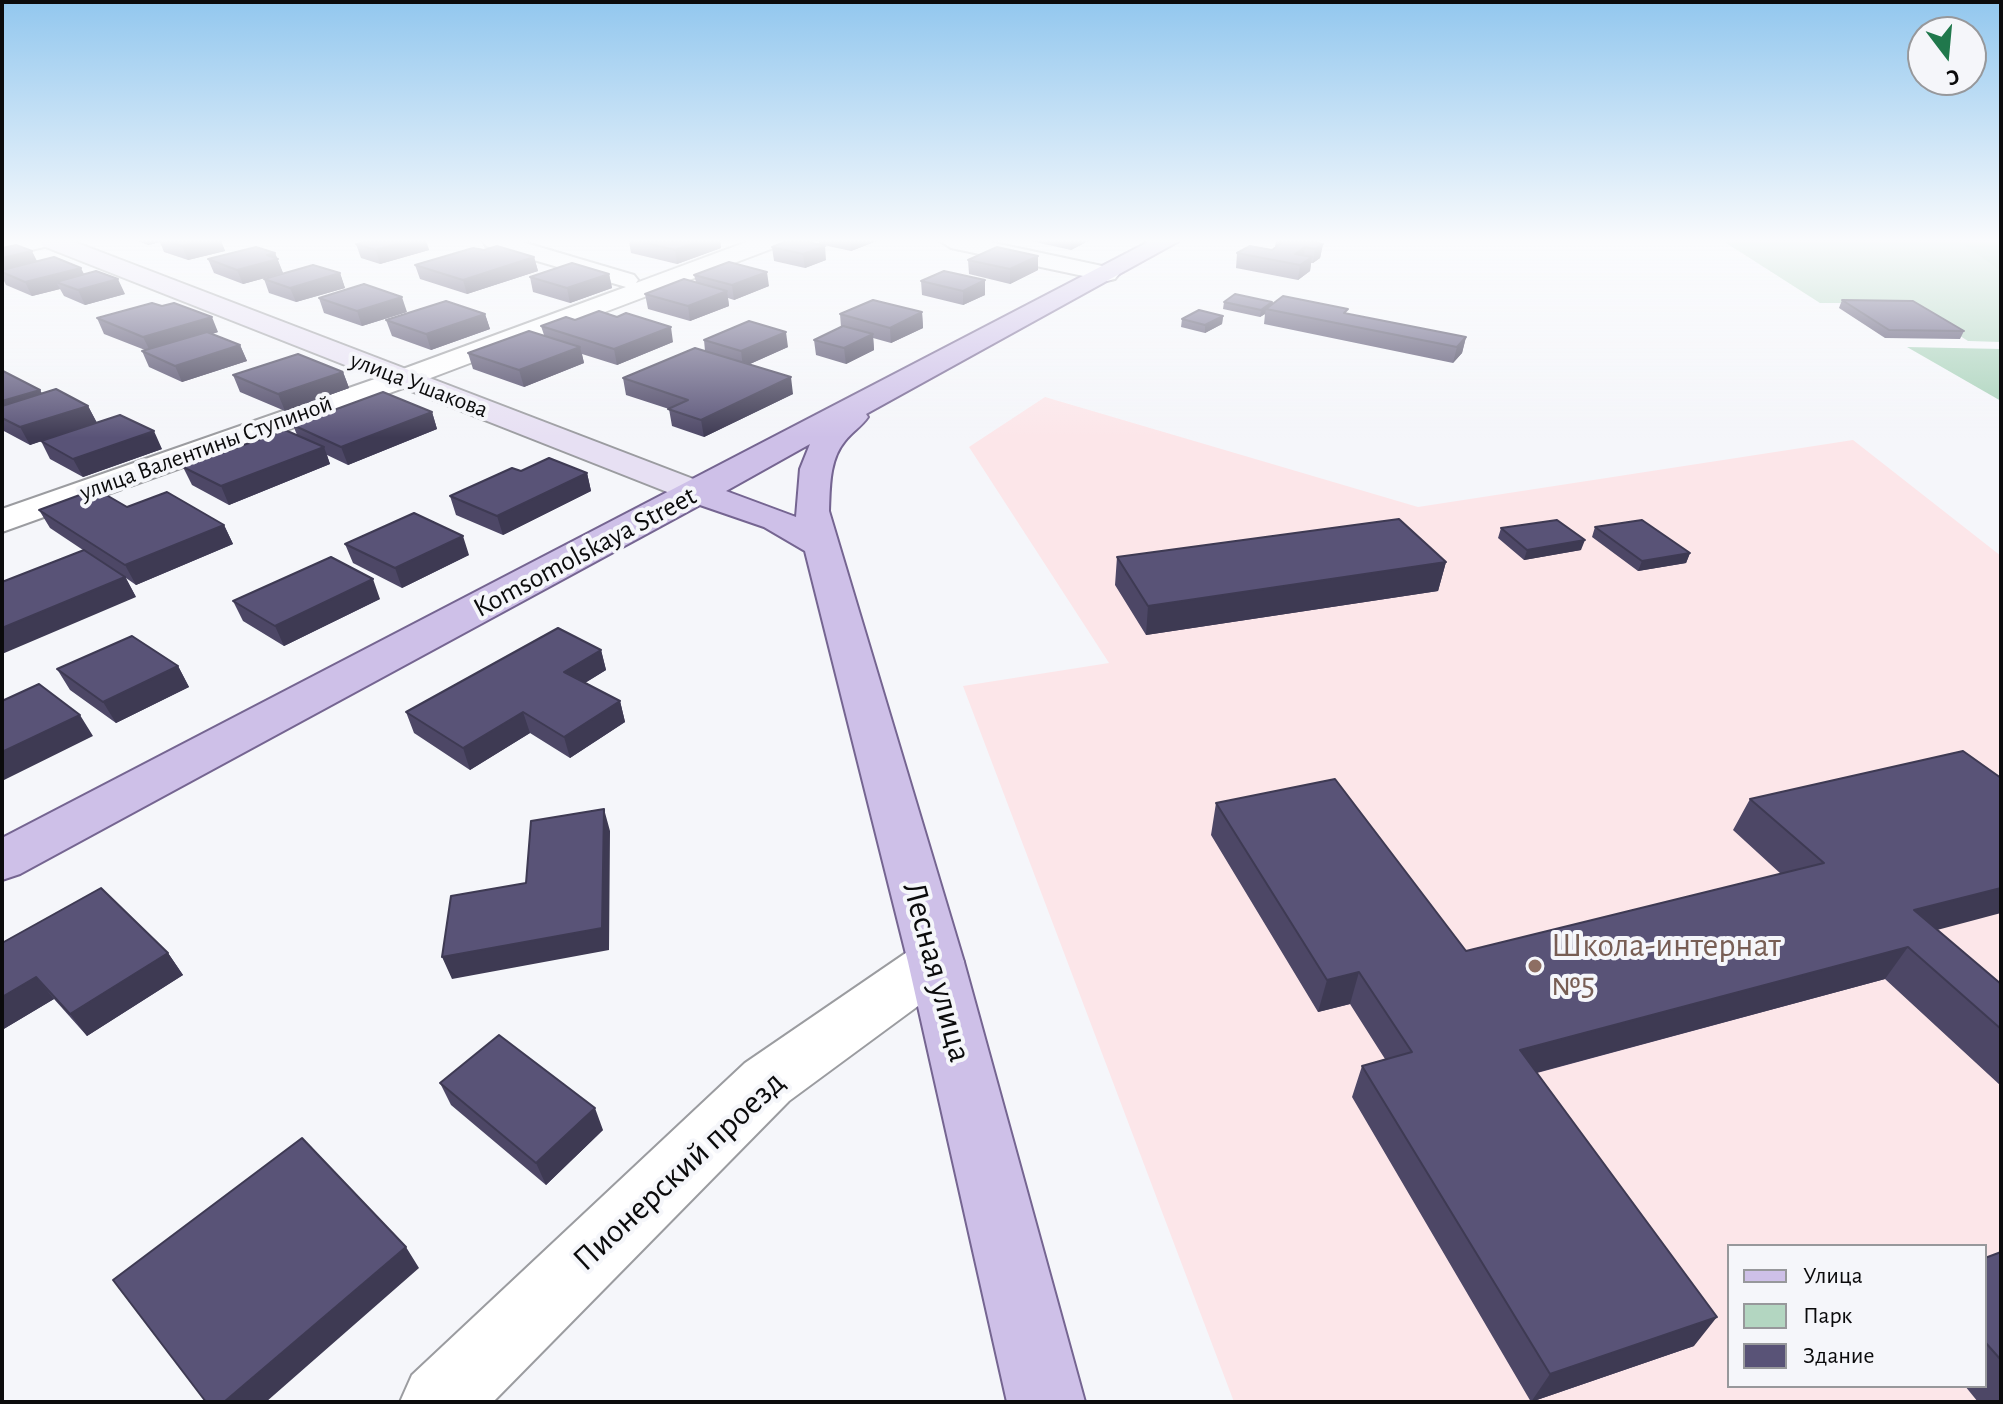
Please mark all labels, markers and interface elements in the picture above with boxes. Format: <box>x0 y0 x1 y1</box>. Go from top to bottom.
north arrow <box>1907 16 1987 96</box>
text: С <box>1944 65 1962 89</box>
street label: улица Ушакова <box>346 346 492 424</box>
street label: улица Валентины Ступиной <box>76 389 336 507</box>
street label: Komsomolskaya Street <box>468 479 702 625</box>
street label: Лесная улица <box>893 878 981 1066</box>
place label: Школа-интернат №5 <box>1551 926 1781 1006</box>
marker: Школа-интернат №5 <box>1526 957 1544 975</box>
street label: Пионерский проезд <box>564 1062 794 1280</box>
legend <box>1727 1244 1987 1388</box>
text: Улица <box>1803 1264 1863 1288</box>
text: Парк <box>1803 1304 1852 1328</box>
text: Здание <box>1803 1344 1874 1368</box>

